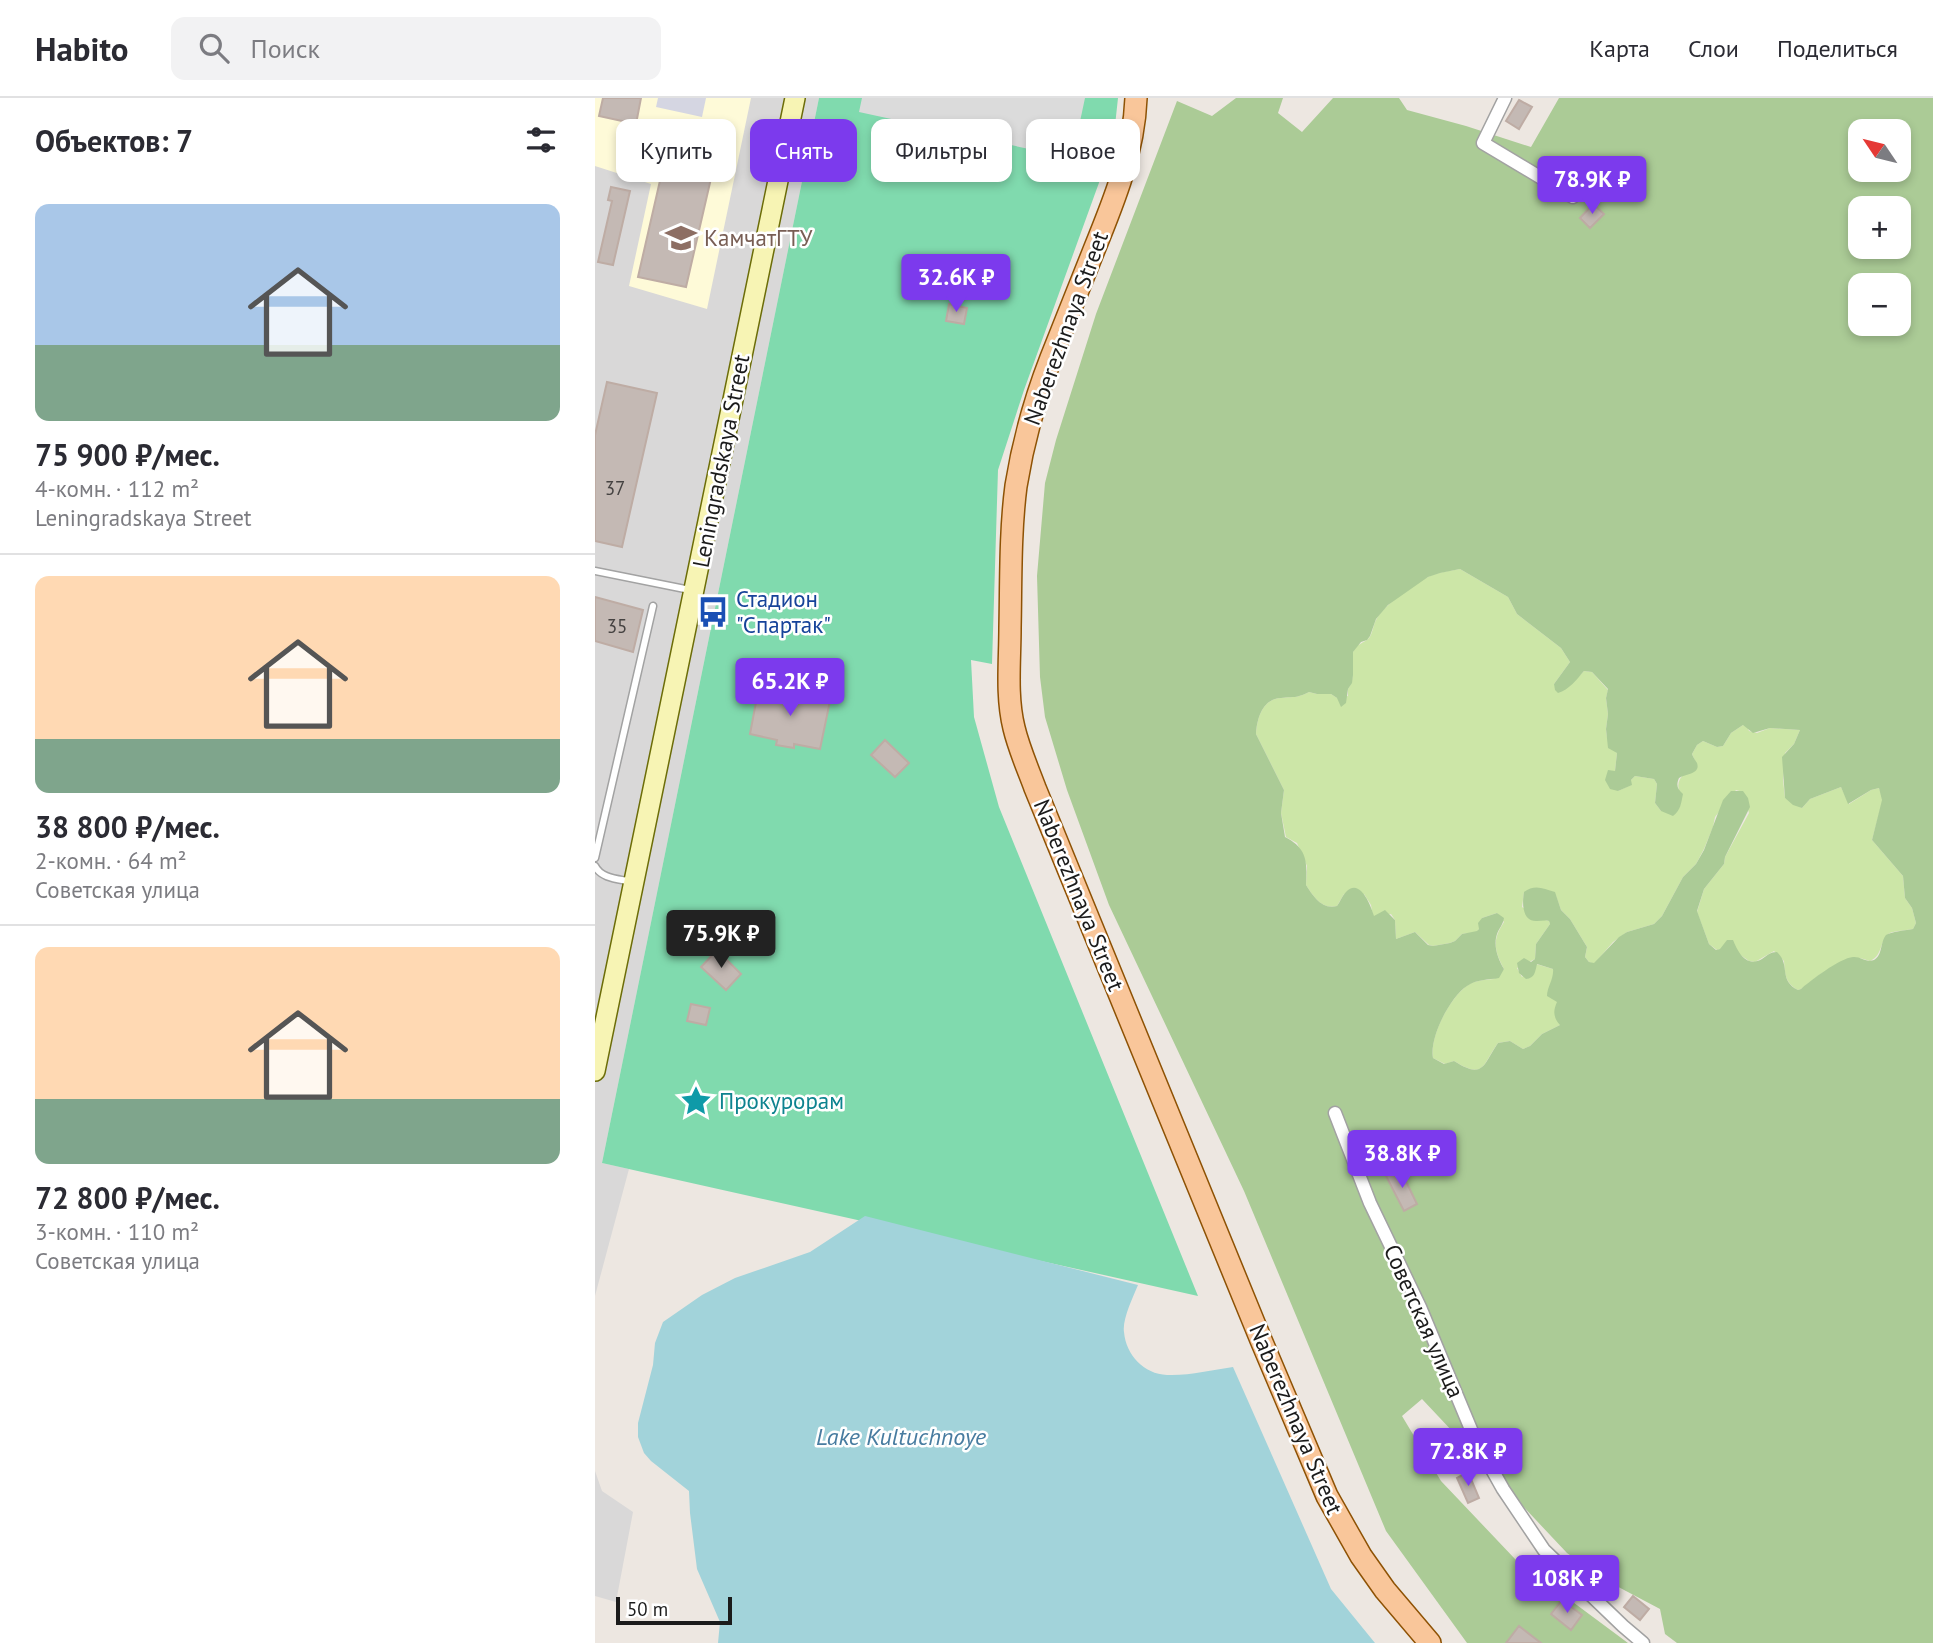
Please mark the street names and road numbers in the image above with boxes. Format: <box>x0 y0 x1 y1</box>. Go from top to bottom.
street label: Naberezhnaya Street <box>1017 227 1114 429</box>
street label: Leningradskaya Street <box>686 352 755 570</box>
street label: Naberezhnaya Street <box>1028 795 1131 995</box>
street label: Советская улица <box>1378 1240 1471 1402</box>
street label: Naberezhnaya Street <box>1243 1319 1350 1519</box>

